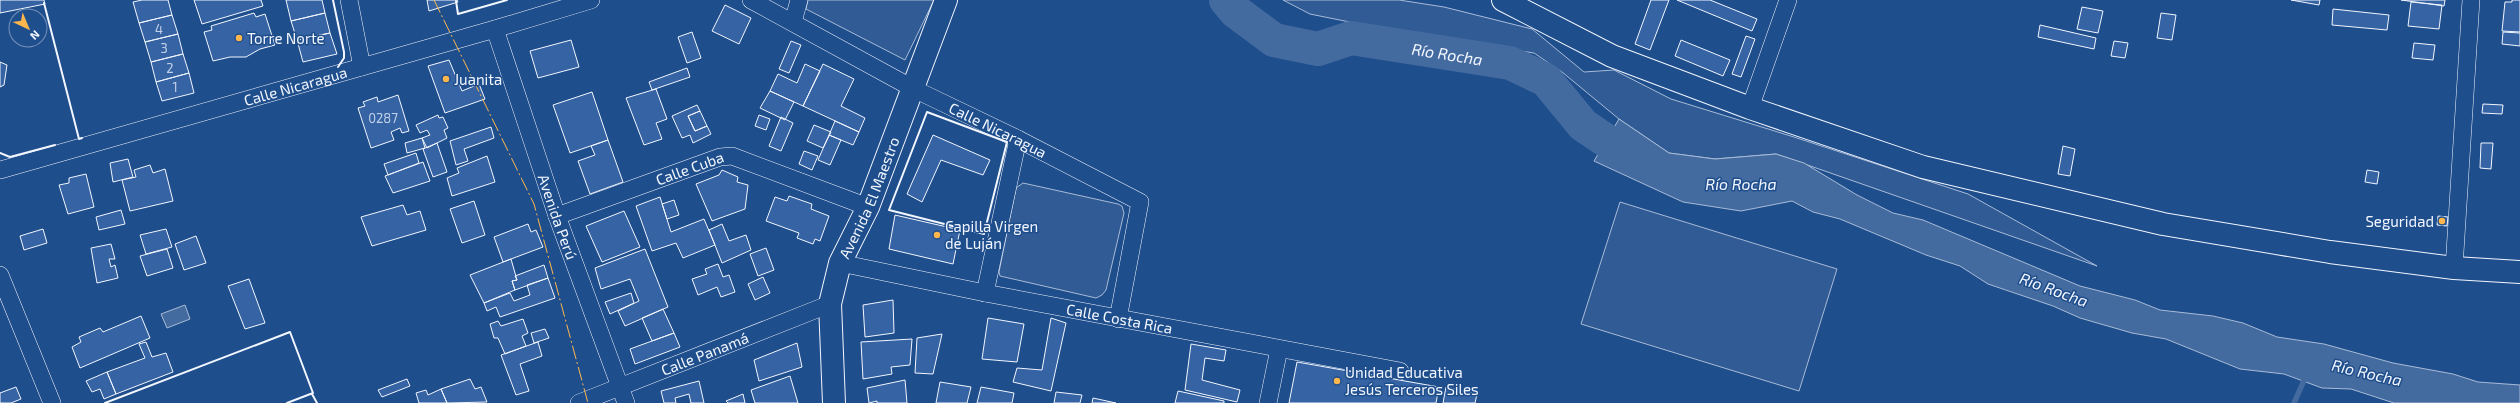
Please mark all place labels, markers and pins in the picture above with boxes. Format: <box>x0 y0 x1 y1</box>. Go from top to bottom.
place label: Torre Norte <box>247 29 325 47</box>
marker: Torre Norte <box>234 33 244 43</box>
place label: Juanita <box>454 70 502 88</box>
marker: Juanita <box>441 74 451 84</box>
place label: Seguridad <box>2365 212 2434 230</box>
marker: Seguridad <box>2437 216 2447 226</box>
place label: Capilla Virgen de Luján <box>945 217 1038 253</box>
marker: Capilla Virgen de Luján <box>932 230 942 240</box>
place label: Unidad Educativa Jesús Terceros Siles <box>1345 363 1479 398</box>
marker: Unidad Educativa Jesús Terceros Siles <box>1332 376 1342 386</box>

